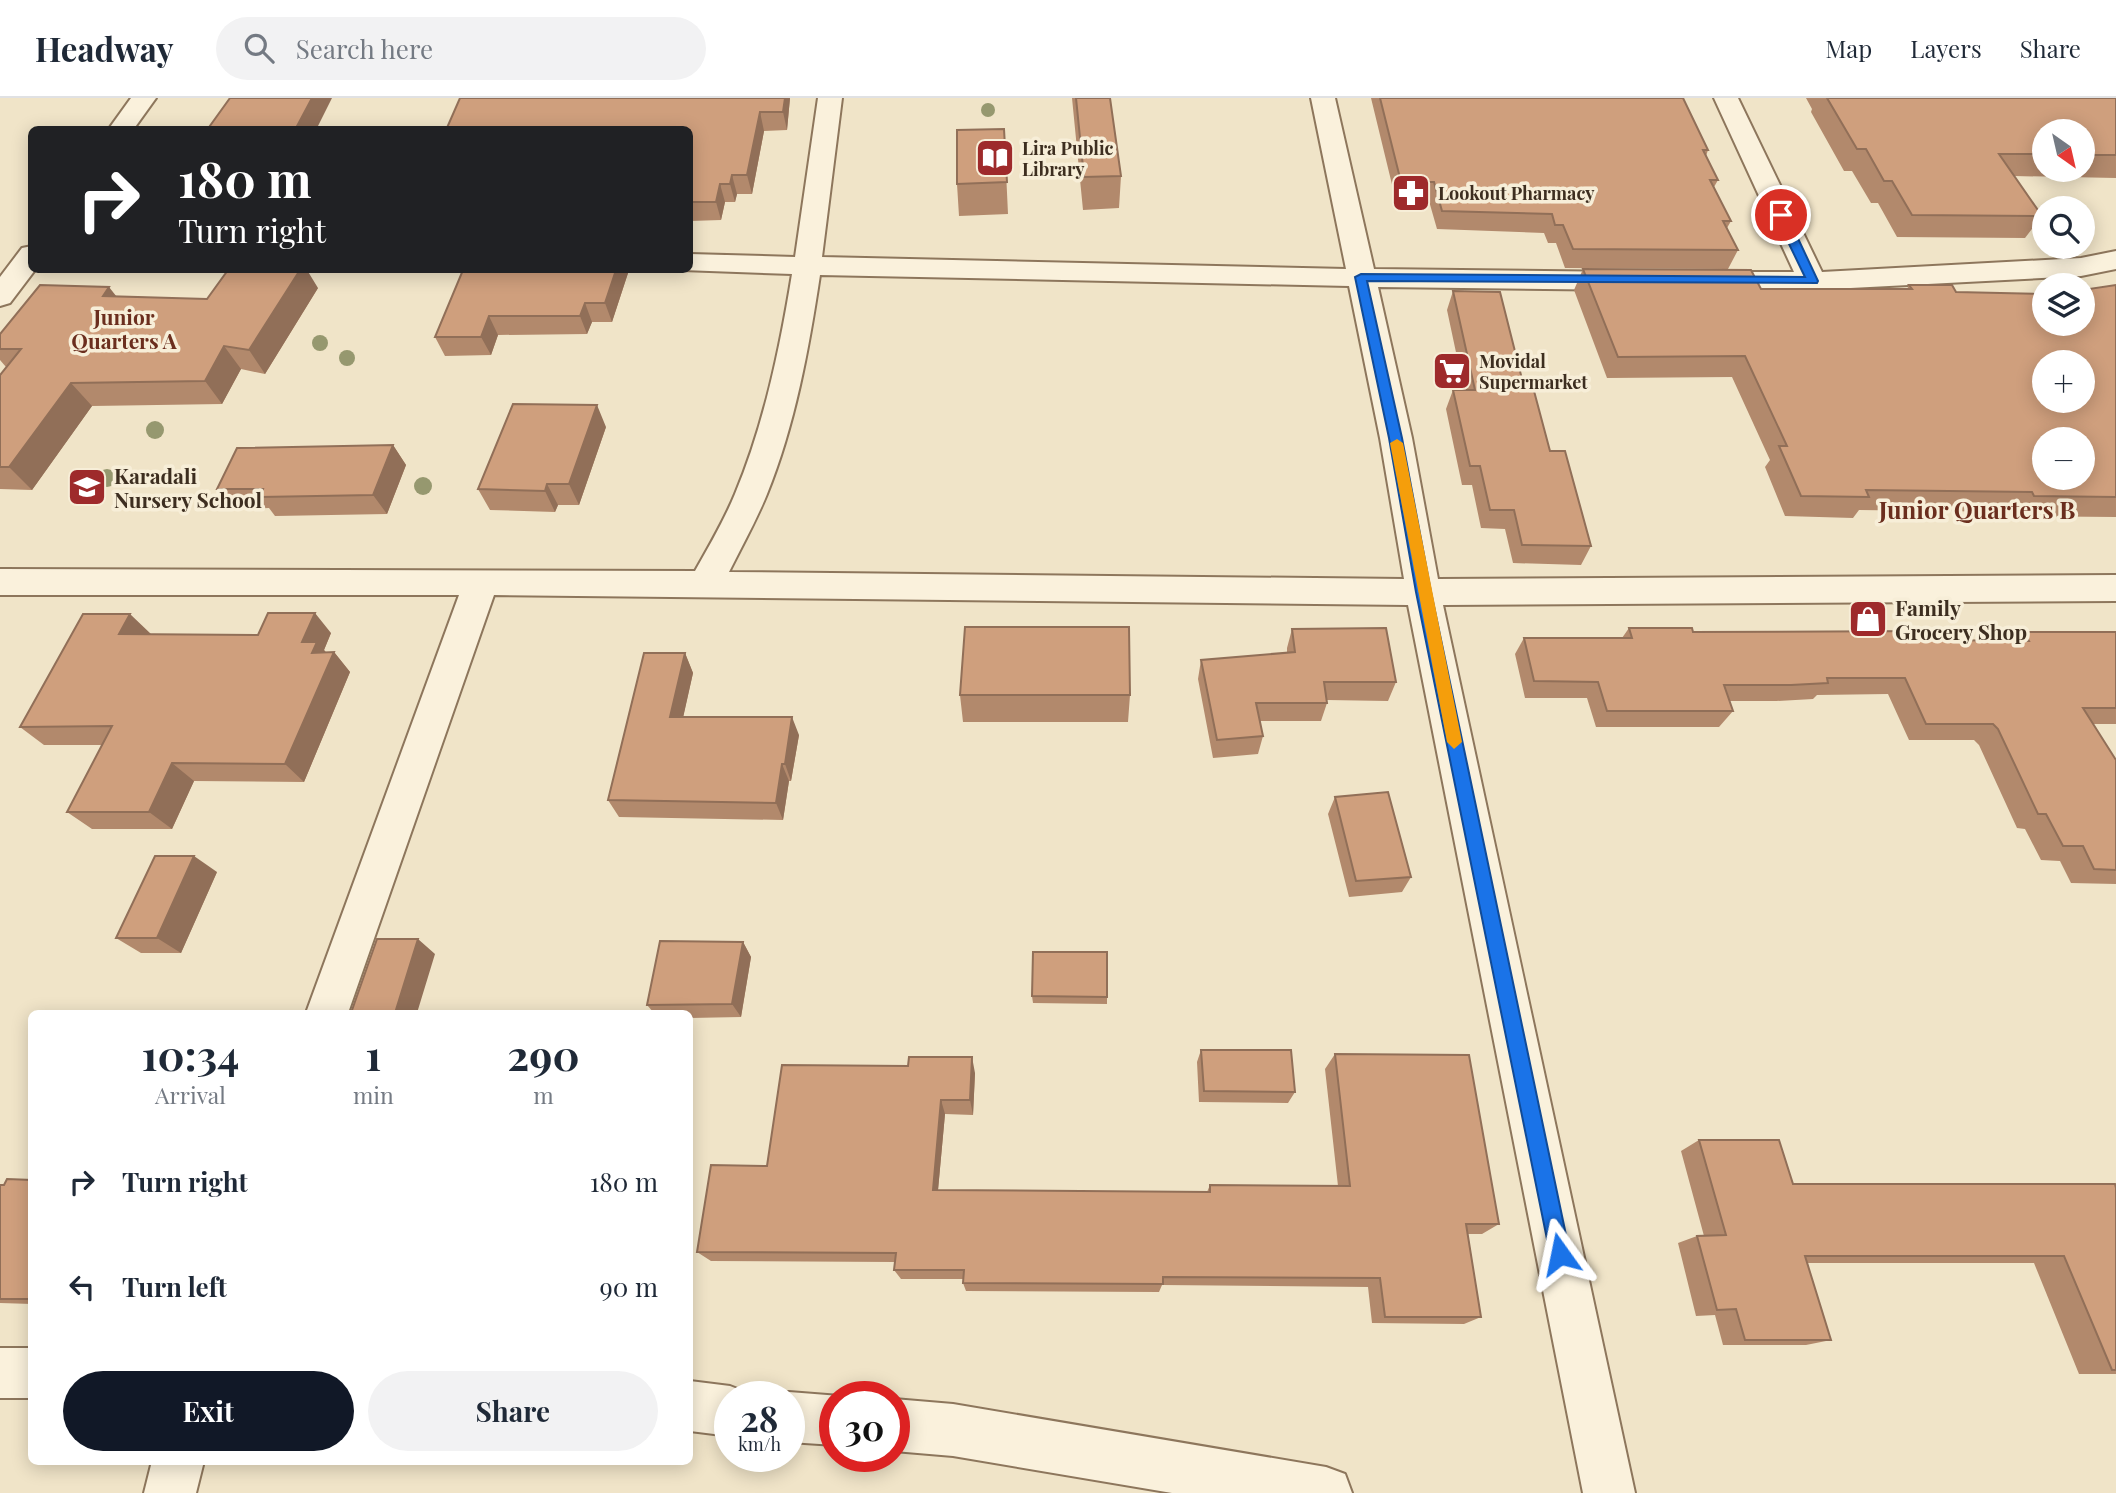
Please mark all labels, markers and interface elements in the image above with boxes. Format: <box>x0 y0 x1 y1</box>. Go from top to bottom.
search box <box>216 17 706 80</box>
text: Headway <box>35 26 174 70</box>
icon: search <box>240 29 278 67</box>
text: Search here <box>296 31 433 66</box>
text: Map <box>1826 32 1872 64</box>
text: Layers <box>1910 32 1982 64</box>
text: Share <box>2020 32 2081 64</box>
north arrow <box>2032 119 2095 182</box>
map controls <box>2032 119 2095 490</box>
place label: Lira Public Library <box>1022 136 1114 181</box>
library icon: Lira Public Library <box>974 137 1016 179</box>
text: 180 m <box>178 145 312 210</box>
icon: right <box>63 154 154 245</box>
pharmacy icon: Lookout Pharmacy <box>1390 172 1432 214</box>
place label: Lookout Pharmacy <box>1438 181 1595 205</box>
pin <box>1751 185 1811 245</box>
icon: arrive <box>1762 196 1800 234</box>
button: search <box>2032 196 2095 259</box>
text: Turn right <box>178 208 326 251</box>
button: layers <box>2032 273 2095 336</box>
district label: Junior Quarters A <box>71 302 178 354</box>
place label: Movidal Supermarket <box>1479 349 1588 394</box>
supermarket icon: Movidal Supermarket <box>1431 350 1473 392</box>
button: + <box>2032 350 2095 413</box>
button: − <box>2032 427 2095 490</box>
place label: Karadali Nursery School <box>114 461 262 513</box>
school or university icon: Karadali Nursery School <box>66 466 108 508</box>
district label: Junior Quarters B <box>1878 493 2075 525</box>
place label: Family Grocery Shop <box>1895 593 2027 645</box>
shop icon: Family Grocery Shop <box>1847 598 1889 640</box>
text: 10:34 <box>141 1026 239 1082</box>
text: 1 <box>365 1026 381 1082</box>
text: 290 <box>507 1026 580 1082</box>
text: Arrival <box>155 1079 226 1110</box>
text: min <box>353 1079 394 1110</box>
text: m <box>533 1079 554 1110</box>
icon: right <box>63 1163 101 1201</box>
text: Turn right <box>122 1164 248 1199</box>
text: 180 m <box>590 1164 658 1199</box>
position arrow <box>1523 1217 1597 1291</box>
icon: left <box>63 1268 101 1306</box>
text: Turn left <box>122 1269 227 1304</box>
text: 90 m <box>600 1269 658 1304</box>
button: Exit <box>63 1371 354 1451</box>
button: Share <box>368 1371 658 1451</box>
speed limit sign: 30 <box>819 1381 910 1472</box>
text: 28 <box>741 1394 778 1441</box>
text: km/h <box>738 1432 781 1456</box>

